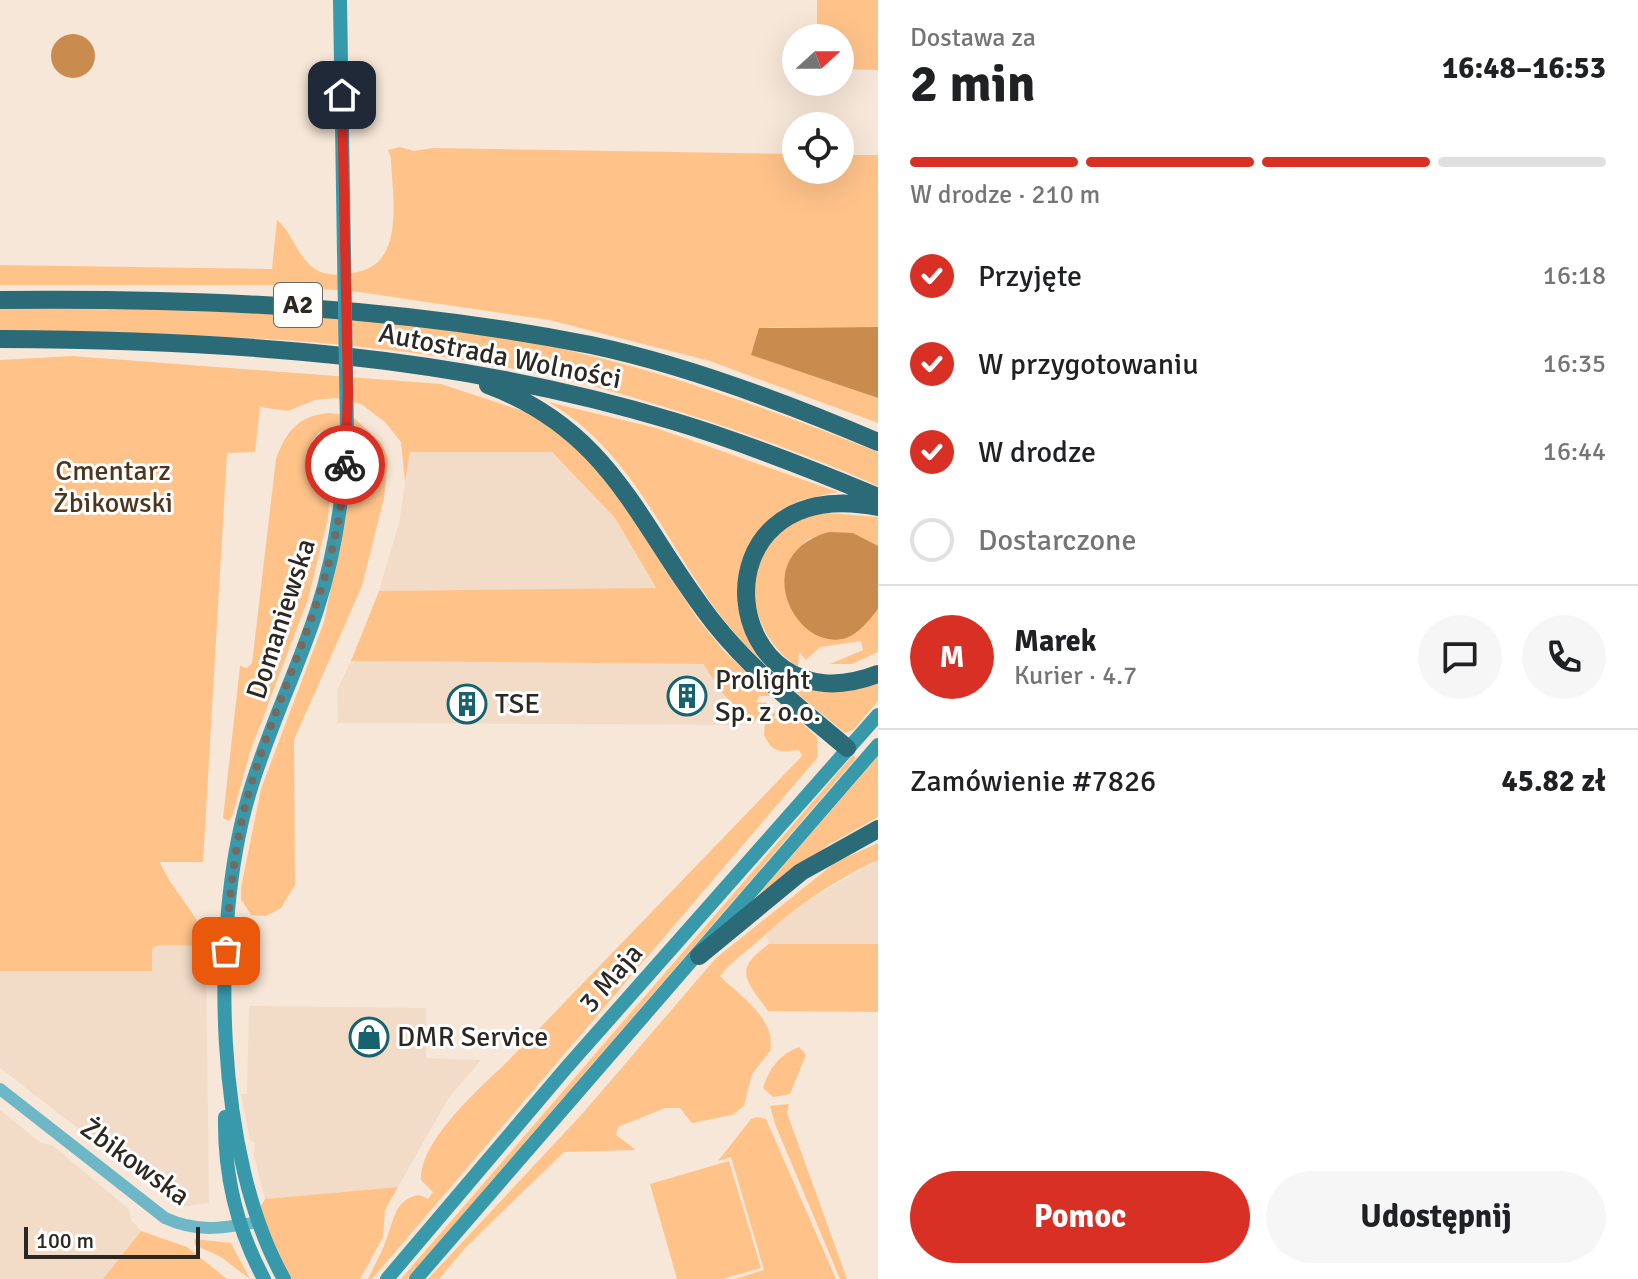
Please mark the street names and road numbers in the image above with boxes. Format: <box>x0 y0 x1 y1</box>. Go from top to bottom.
road number: A2 <box>274 283 322 327</box>
street label: Autostrada Wolności <box>376 316 624 396</box>
street label: Domaniewska <box>239 535 323 703</box>
street label: 3 Maja <box>572 937 650 1019</box>
street label: Żbikowska <box>74 1111 196 1213</box>

